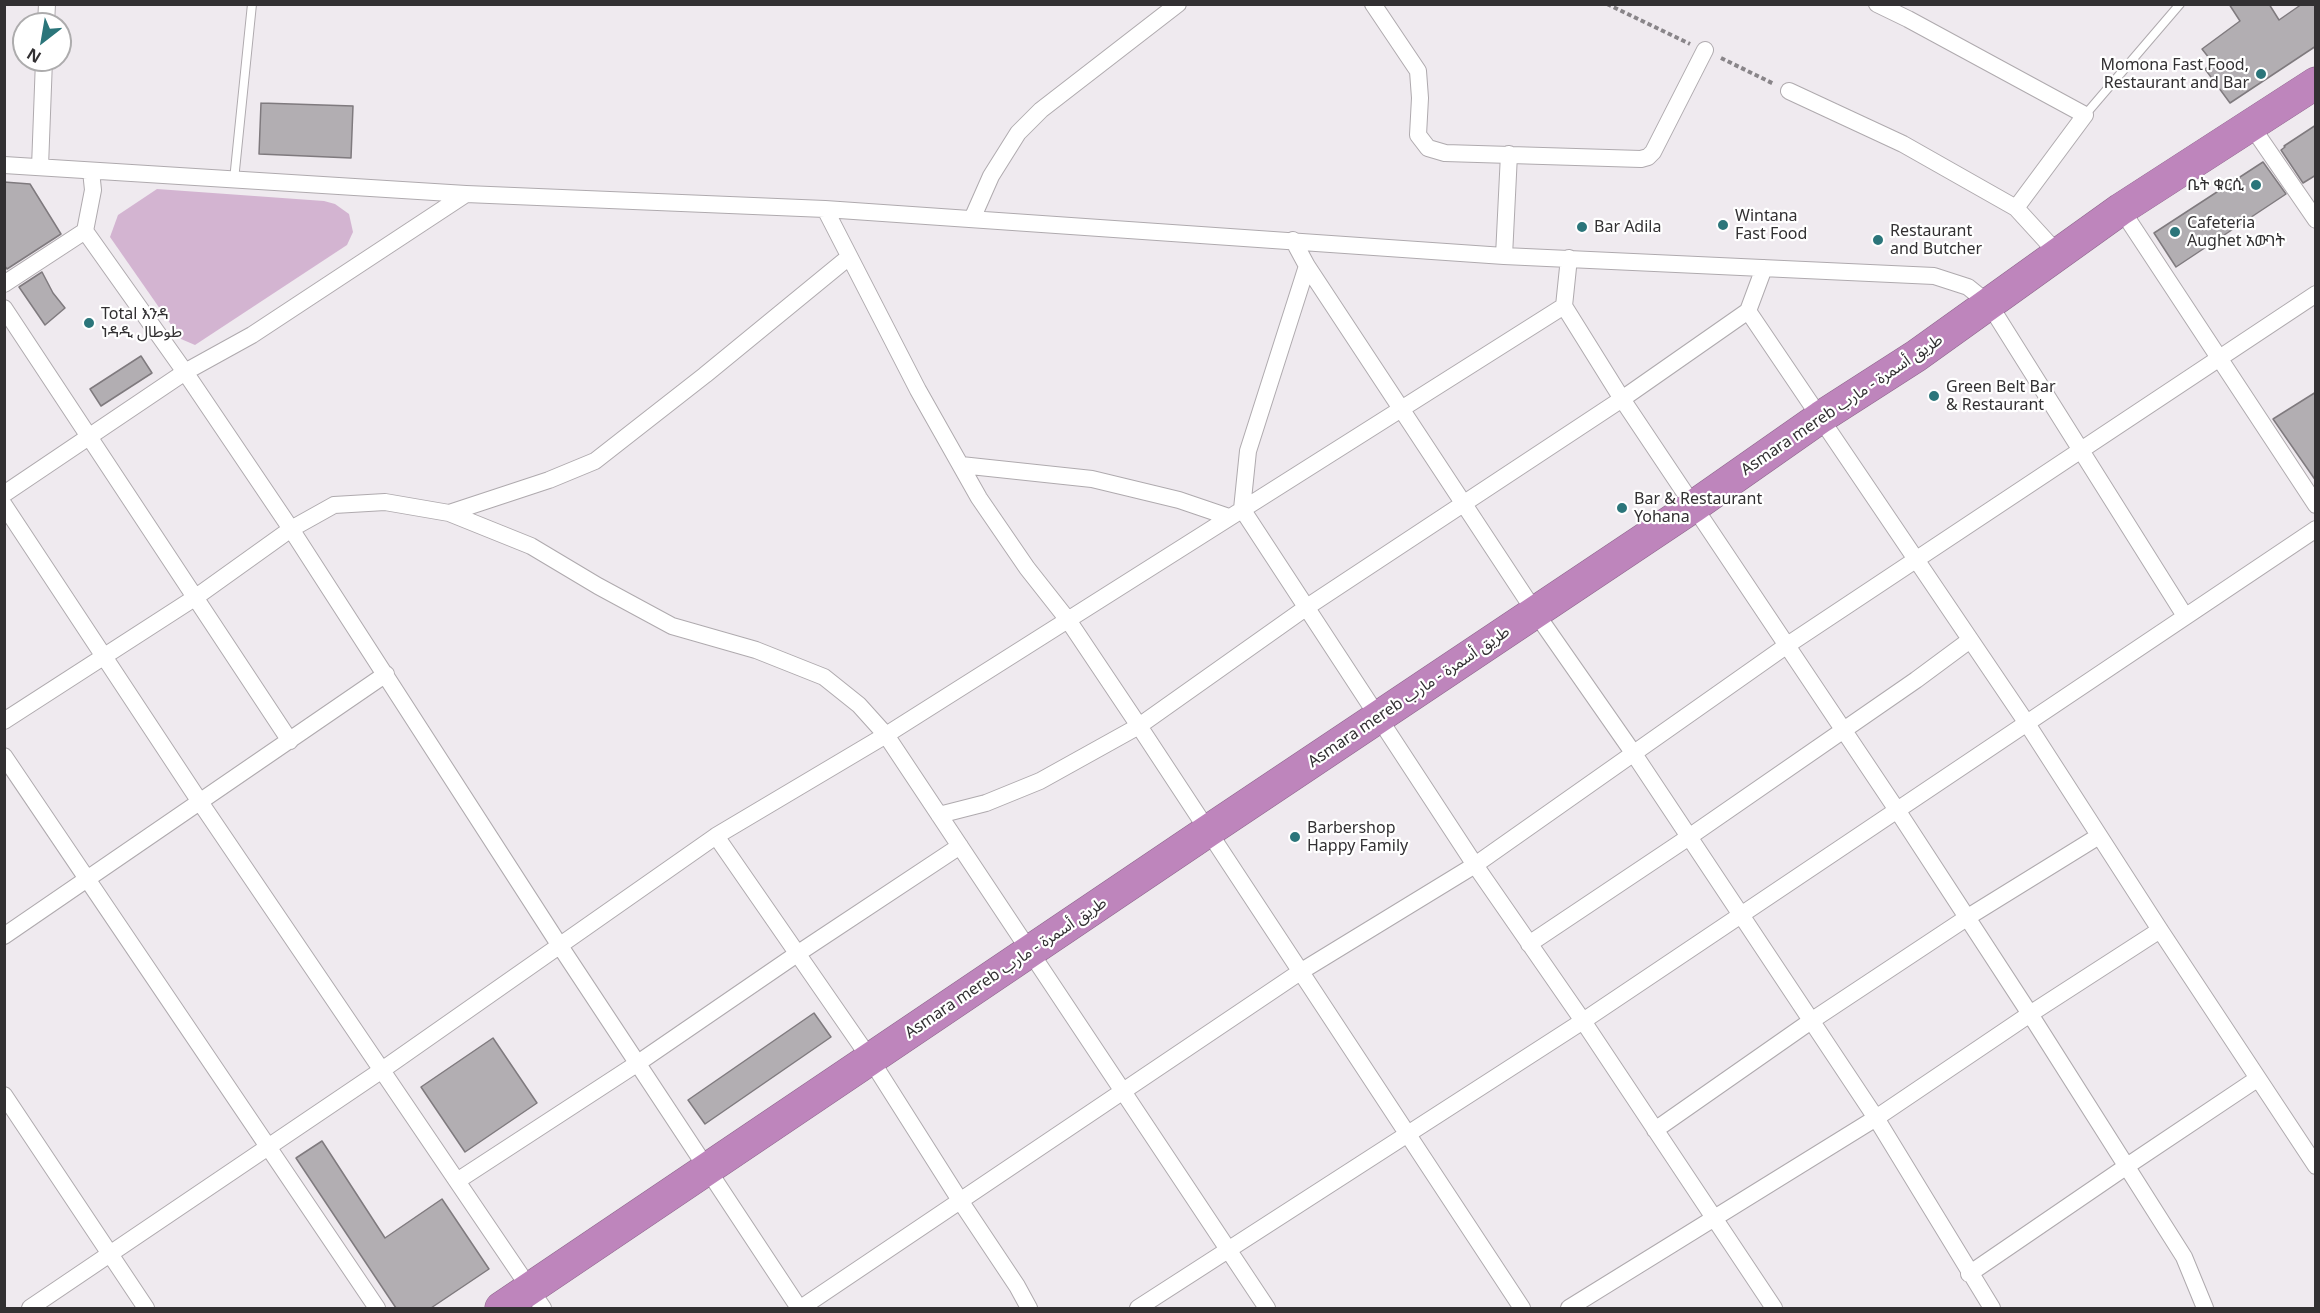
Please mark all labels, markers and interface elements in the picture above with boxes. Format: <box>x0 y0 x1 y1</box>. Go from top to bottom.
north arrow <box>12 12 72 72</box>
text: N <box>23 43 45 68</box>
place label: Momona Fast Food, Restaurant and Bar <box>2100 55 2249 93</box>
marker: Momona Fast Food, Restaurant and Bar <box>2254 67 2268 81</box>
place label: ቤት ቁርሲ <box>2187 175 2244 195</box>
marker: ቤት ቁርሲ <box>2249 178 2263 192</box>
place label: Wintana Fast Food <box>1735 206 1807 244</box>
place label: Cafeteria Aughet አውገት <box>2187 213 2285 251</box>
place label: Bar Adila <box>1594 217 1661 237</box>
marker: Wintana Fast Food <box>1716 218 1730 232</box>
marker: Bar Adila <box>1575 220 1589 234</box>
place label: Restaurant and Butcher <box>1890 221 1982 259</box>
marker: Cafeteria Aughet አውገት <box>2168 225 2182 239</box>
marker: Restaurant and Butcher <box>1871 233 1885 247</box>
place label: Total እንዳ ነዳዲ طوطال <box>101 304 182 342</box>
marker: Total እንዳ ነዳዲ طوطال <box>82 316 96 330</box>
street label: Asmara mereb طريق أسمرة - مارب <box>1738 330 1946 480</box>
place label: Green Belt Bar & Restaurant <box>1946 377 2056 415</box>
marker: Green Belt Bar & Restaurant <box>1927 389 1941 403</box>
place label: Bar & Restaurant Yohana <box>1634 489 1762 527</box>
marker: Bar & Restaurant Yohana <box>1615 501 1629 515</box>
street label: Asmara mereb طريق أسمرة - مارب <box>1305 622 1513 772</box>
place label: Barbershop Happy Family <box>1307 818 1408 856</box>
marker: Barbershop Happy Family <box>1288 830 1302 844</box>
street label: Asmara mereb طريق أسمرة - مارب <box>902 893 1110 1043</box>

